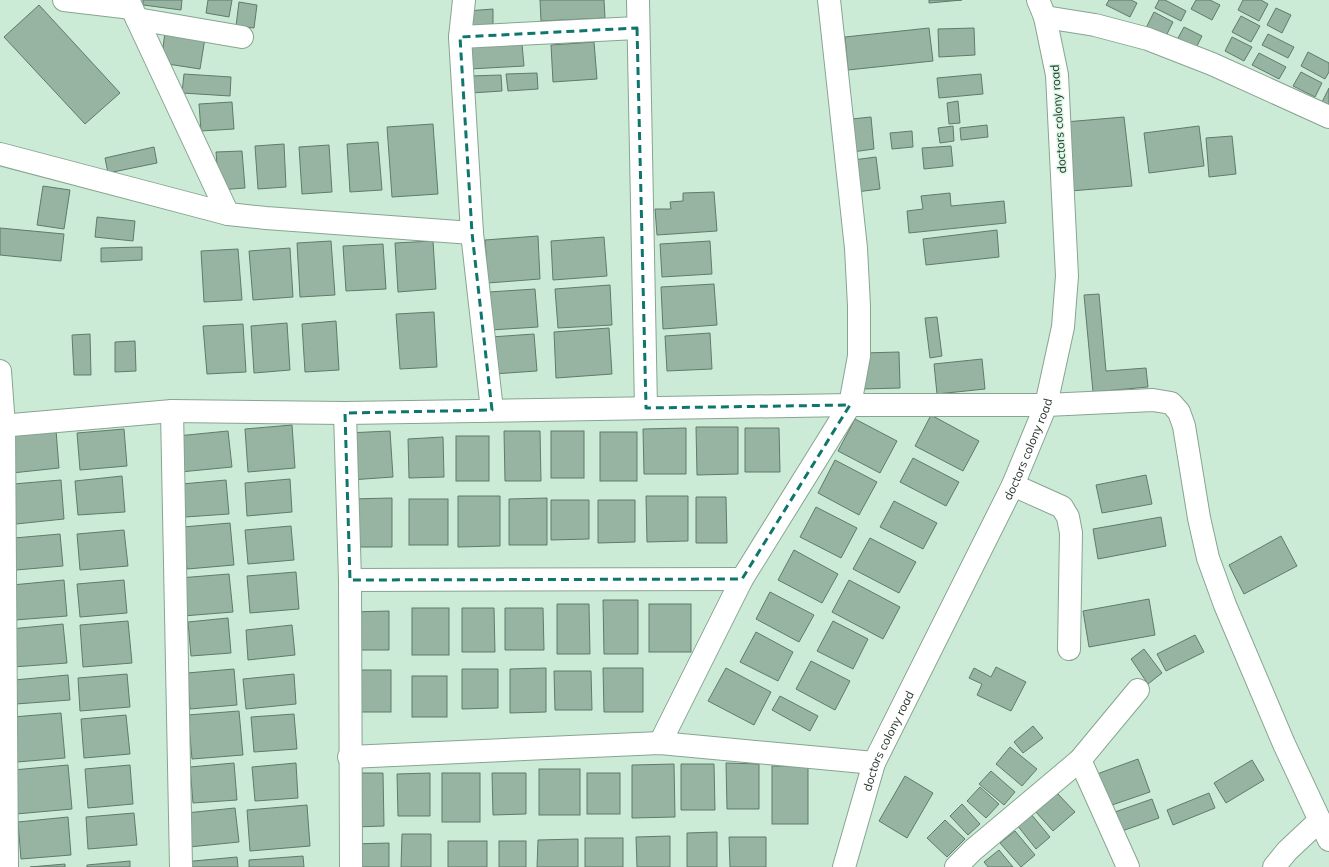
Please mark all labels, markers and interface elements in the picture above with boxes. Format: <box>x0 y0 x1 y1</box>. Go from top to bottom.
street label: doctors colony road <box>1047 64 1069 174</box>
street label: doctors colony road <box>999 397 1055 502</box>
street label: doctors colony road <box>859 688 917 793</box>

